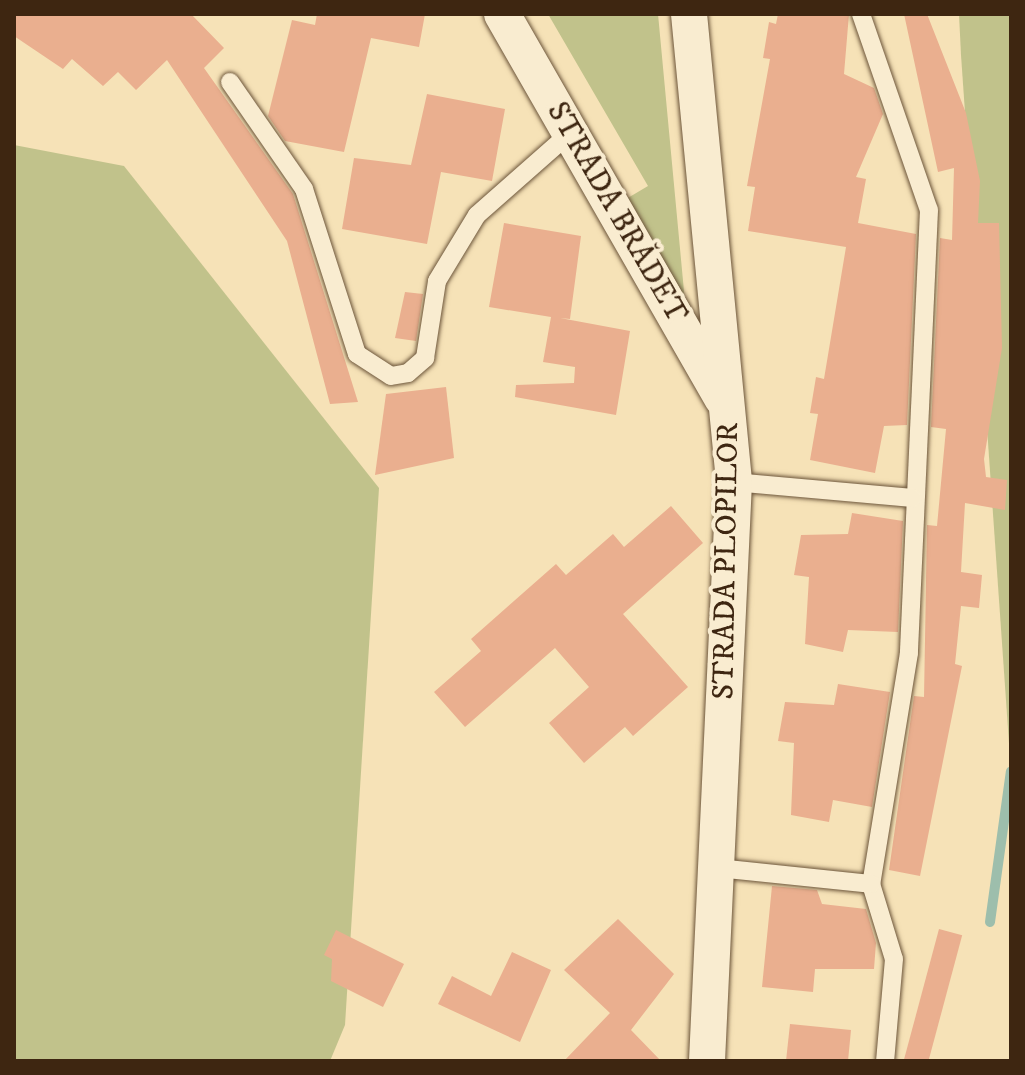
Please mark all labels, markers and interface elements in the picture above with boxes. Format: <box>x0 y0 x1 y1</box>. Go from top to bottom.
street label: STRADA BRĂDET <box>538 96 694 330</box>
street label: STRADA PLOPILOR <box>707 422 747 700</box>

